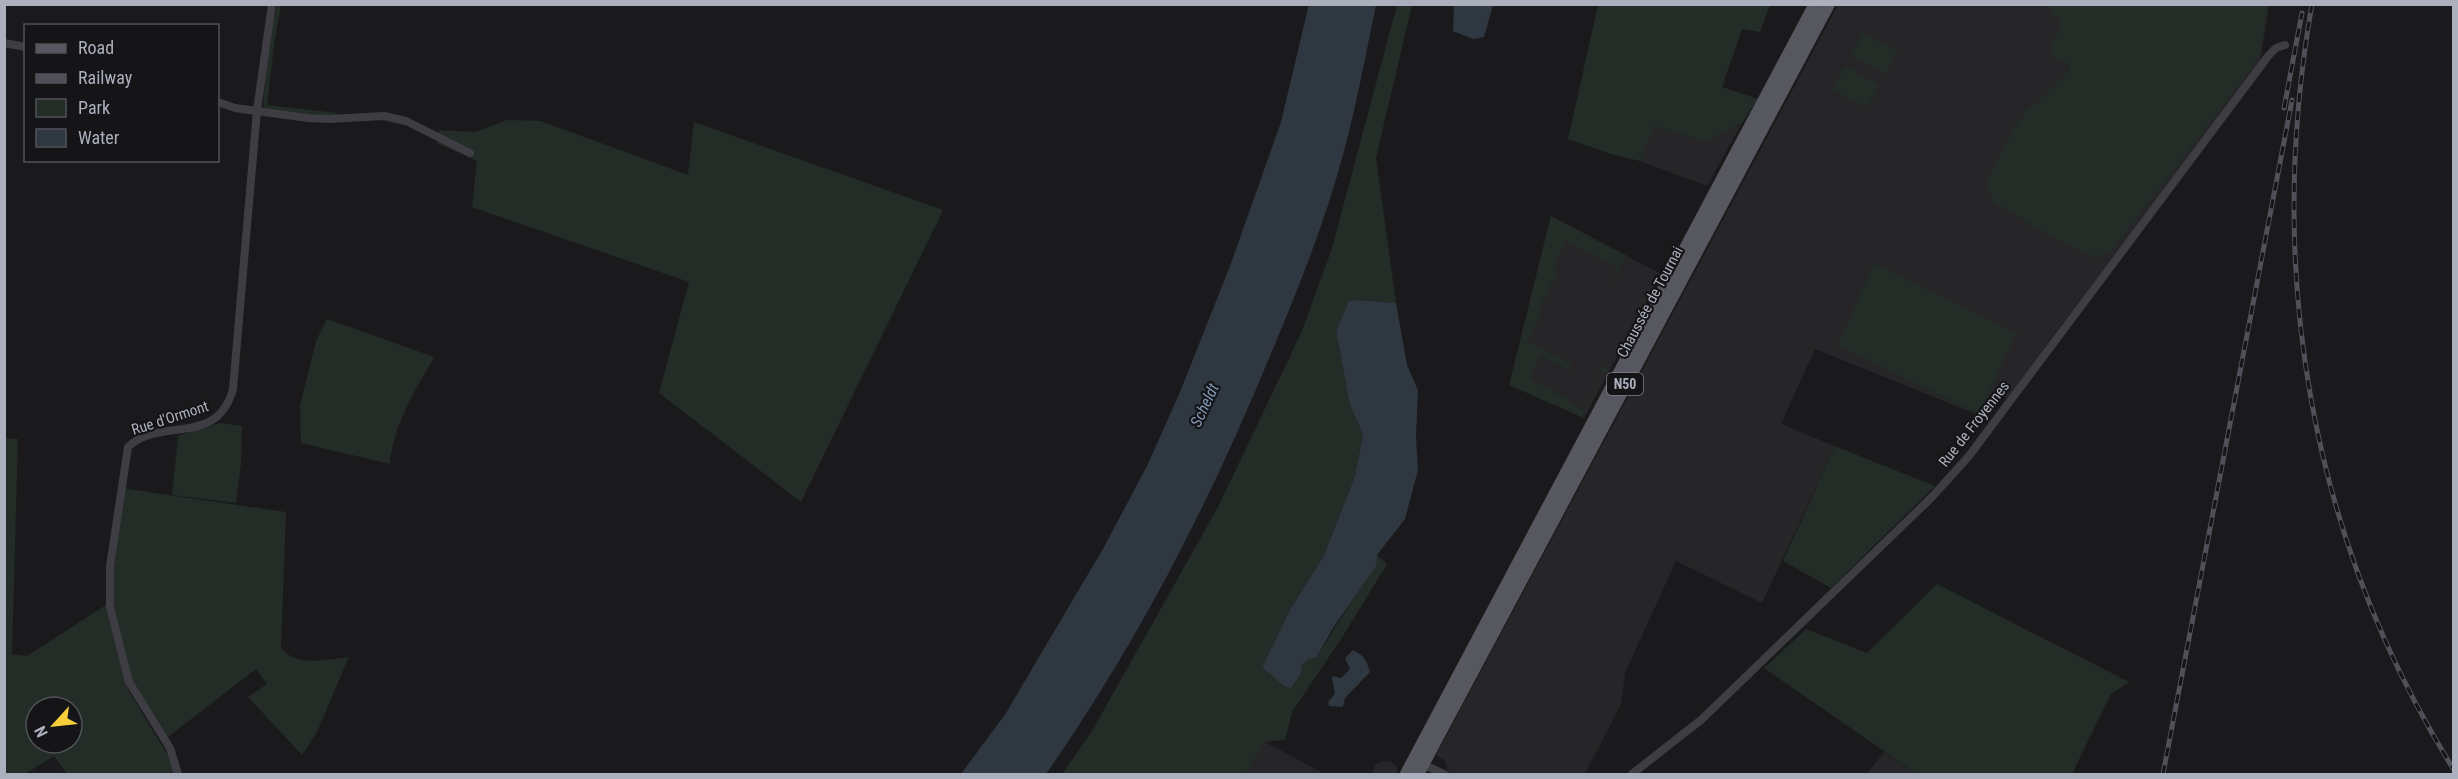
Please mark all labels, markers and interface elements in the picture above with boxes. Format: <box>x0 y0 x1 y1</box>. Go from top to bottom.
legend <box>24 24 219 162</box>
text: Road <box>78 37 114 58</box>
text: Railway <box>78 67 133 88</box>
text: Park <box>78 97 110 118</box>
text: Water <box>78 127 120 148</box>
street label: Chaussée de Tournai <box>1613 243 1687 361</box>
road number: N50 <box>1607 373 1643 395</box>
street label: Rue de Froyennes <box>1935 377 2013 471</box>
water label: Scheldt <box>1186 380 1223 430</box>
street label: Rue d'Ormont <box>129 397 211 439</box>
north arrow <box>24 695 84 755</box>
text: N <box>30 723 52 740</box>

